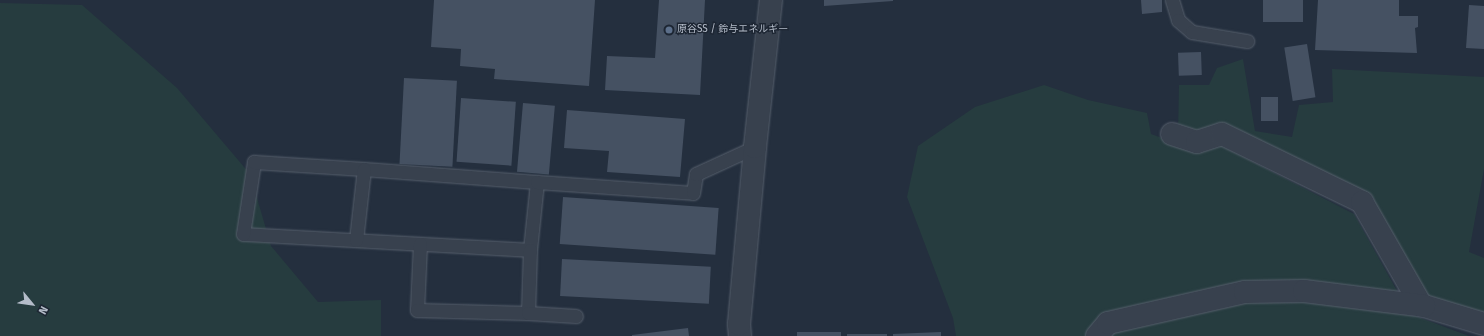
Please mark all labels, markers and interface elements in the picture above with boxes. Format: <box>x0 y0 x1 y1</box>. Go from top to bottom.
place label: 原谷SS / 鈴与エネルギー <box>677 24 788 36</box>
marker: 原谷SS / 鈴与エネルギー <box>664 25 674 35</box>
north arrow <box>12 284 52 324</box>
text: N <box>35 304 50 316</box>

